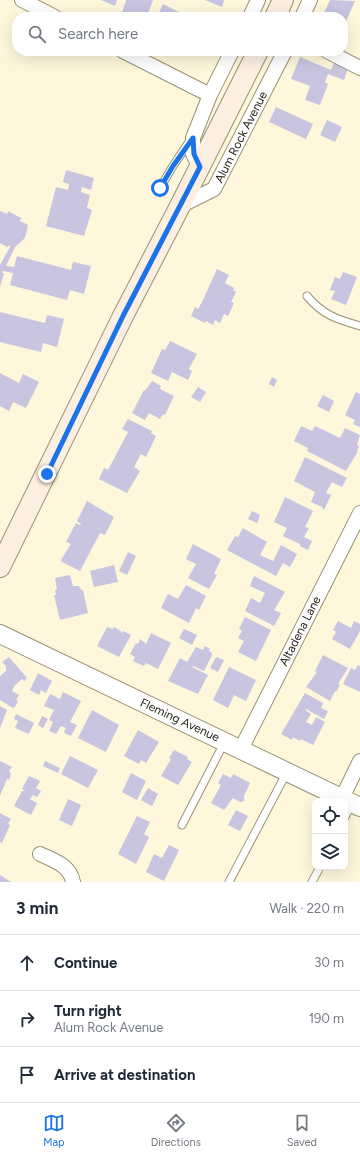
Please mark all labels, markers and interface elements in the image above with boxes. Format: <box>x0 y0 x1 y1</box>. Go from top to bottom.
search box <box>12 12 348 56</box>
icon: search <box>26 23 48 45</box>
text: Search here <box>58 25 138 43</box>
street label: Alum Rock Avenue <box>212 88 270 185</box>
route start <box>151 179 169 197</box>
route end <box>38 465 56 483</box>
street label: Altadena Lane <box>276 593 324 668</box>
street label: Fleming Avenue <box>138 695 222 745</box>
map controls <box>312 798 348 870</box>
button: locate <box>312 798 348 834</box>
button: layers <box>312 834 348 870</box>
text: 3 min <box>16 898 58 918</box>
text: Walk · 220 m <box>269 901 344 916</box>
icon: ahead <box>16 952 38 974</box>
text: Continue <box>54 954 117 972</box>
text: 30 m <box>314 955 344 970</box>
text: Turn right <box>54 1002 122 1020</box>
icon: right <box>16 1008 38 1030</box>
text: 190 m <box>309 1011 344 1026</box>
text: Alum Rock Avenue <box>54 1020 163 1035</box>
icon: arrive <box>16 1064 38 1086</box>
text: Arrive at destination <box>54 1066 195 1084</box>
tab: Map <box>43 1112 65 1149</box>
tab: Directions <box>151 1112 201 1149</box>
tab: Saved <box>287 1112 317 1149</box>

